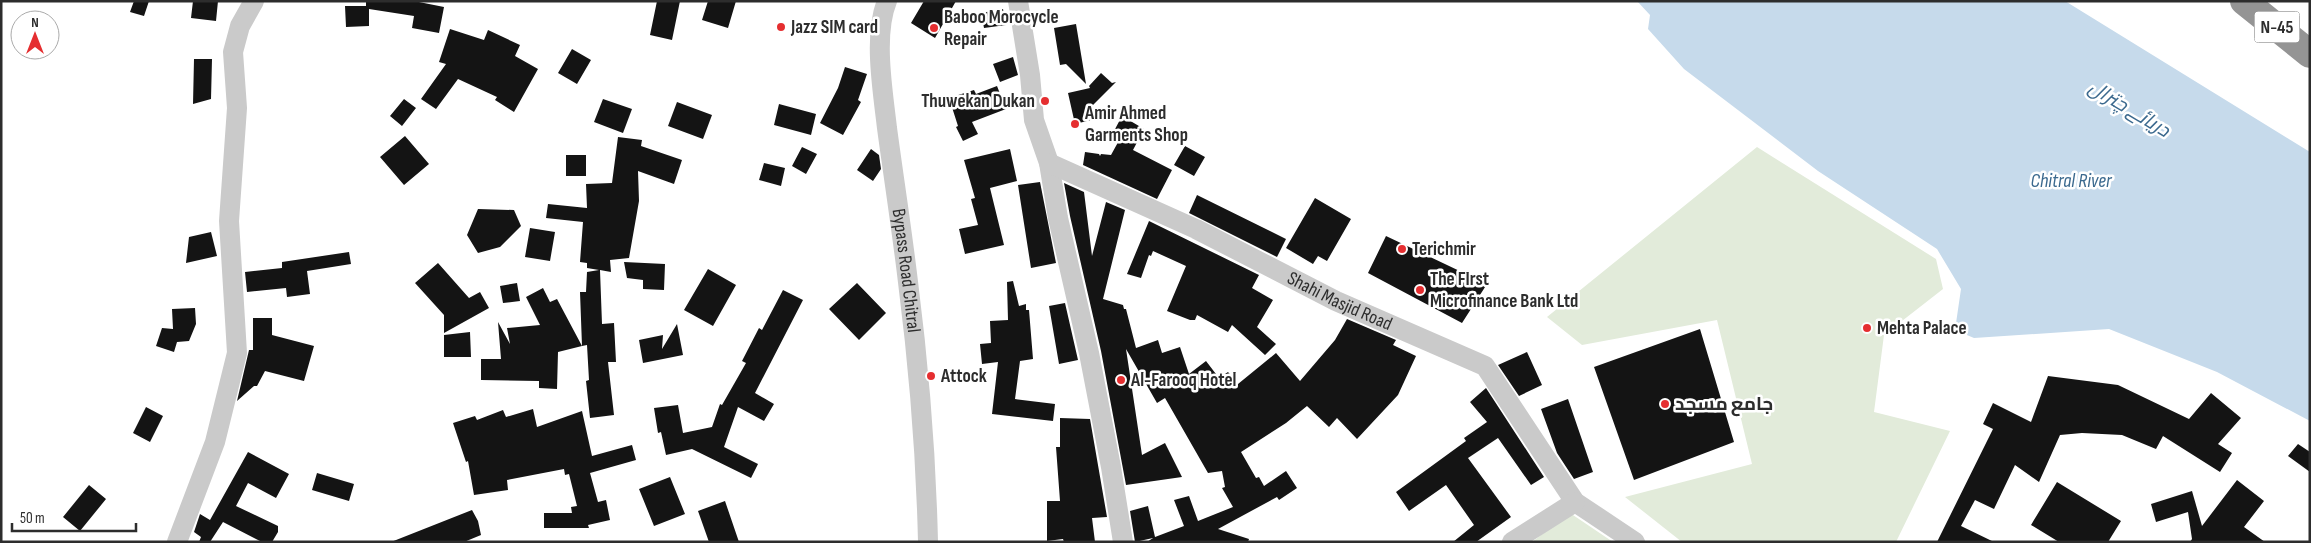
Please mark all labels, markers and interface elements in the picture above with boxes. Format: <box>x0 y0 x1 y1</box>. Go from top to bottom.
place label: Baboo Morocycle Repair <box>944 6 1059 51</box>
north arrow <box>10 10 60 60</box>
road number: N-45 <box>2254 12 2300 42</box>
text: N <box>31 14 39 31</box>
place label: Jazz SIM card <box>790 16 878 39</box>
marker: Jazz SIM card <box>775 21 787 33</box>
marker: Baboo Morocycle Repair <box>928 22 940 34</box>
water label: دریائے چترال <box>2084 75 2175 144</box>
place label: Thuwekan Dukan <box>921 90 1035 113</box>
marker: Thuwekan Dukan <box>1039 95 1051 107</box>
place label: Amir Ahmed Garments Shop <box>1084 102 1188 147</box>
marker: Amir Ahmed Garments Shop <box>1069 118 1081 130</box>
water label: Chitral River <box>2030 169 2113 193</box>
street label: Bypass Road Chitral <box>887 207 925 334</box>
place label: Terichmir <box>1412 238 1476 261</box>
marker: Terichmir <box>1396 243 1408 255</box>
street label: Shahi Masjid Road <box>1283 266 1396 336</box>
place label: The FIrst Microfinance Bank Ltd <box>1430 268 1578 313</box>
marker: The FIrst Microfinance Bank Ltd <box>1414 284 1426 296</box>
place label: Mehta Palace <box>1877 317 1967 340</box>
marker: Mehta Palace <box>1861 322 1873 334</box>
place label: Attock <box>940 365 987 388</box>
place label: Al-Farooq Hotel <box>1130 369 1236 392</box>
marker: Attock <box>925 370 937 382</box>
marker: Al-Farooq Hotel <box>1115 374 1127 386</box>
place label: جامع مسجد <box>1675 393 1773 417</box>
marker: جامع مسجد <box>1659 398 1671 410</box>
scale bar <box>12 500 136 532</box>
text: 50 m <box>20 509 45 528</box>

